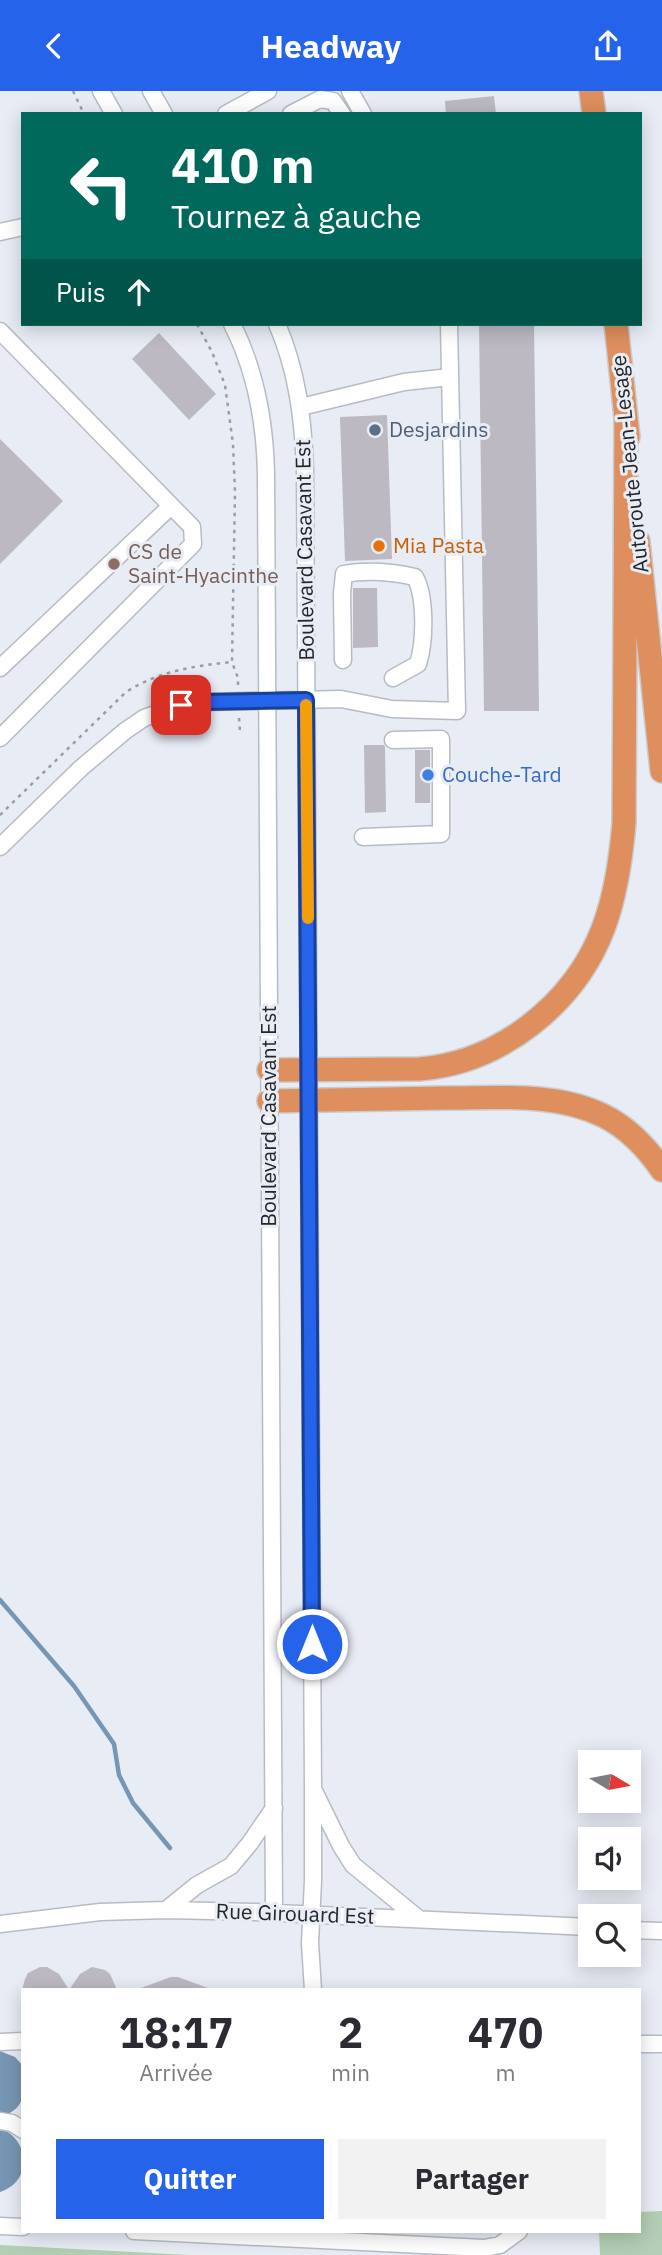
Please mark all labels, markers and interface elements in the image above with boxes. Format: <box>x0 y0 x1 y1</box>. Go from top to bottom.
text: Headway <box>261 25 401 67</box>
icon: back <box>35 27 73 65</box>
icon: share <box>589 27 627 65</box>
text: 410 m <box>171 133 315 196</box>
icon: left <box>56 140 147 231</box>
text: Tournez à gauche <box>171 195 422 237</box>
icon: ahead <box>120 273 158 311</box>
text: Puis <box>56 275 106 309</box>
street label: Autoroute Jean-Lesage <box>604 354 654 574</box>
place label: Desjardins <box>389 415 488 443</box>
marker: Desjardins <box>367 422 383 438</box>
street label: Boulevard Casavant Est <box>288 439 320 661</box>
place label: Mia Pasta <box>393 531 484 559</box>
place label: CS de Saint-Hyacinthe <box>128 537 279 589</box>
marker: Mia Pasta <box>371 538 387 554</box>
marker: CS de Saint-Hyacinthe <box>106 556 122 572</box>
pin <box>151 675 211 735</box>
icon: arrive <box>162 686 200 724</box>
place label: Couche-Tard <box>442 760 562 788</box>
marker: Couche-Tard <box>420 767 436 783</box>
street label: Boulevard Casavant Est <box>254 1005 282 1227</box>
position arrow <box>275 1607 349 1681</box>
north arrow <box>578 1750 640 1813</box>
map controls <box>578 1750 641 1967</box>
button: sound <box>578 1827 641 1890</box>
street label: Rue Girouard Est <box>215 1896 375 1930</box>
button: search <box>578 1904 641 1967</box>
text: 18:17 <box>119 2005 233 2060</box>
text: 2 <box>338 2005 363 2060</box>
text: 470 <box>468 2005 543 2060</box>
text: Arrivée <box>139 2057 213 2087</box>
text: min <box>331 2057 370 2087</box>
text: m <box>495 2057 516 2087</box>
button: Quitter <box>56 2139 324 2219</box>
button: Partager <box>338 2139 606 2219</box>

